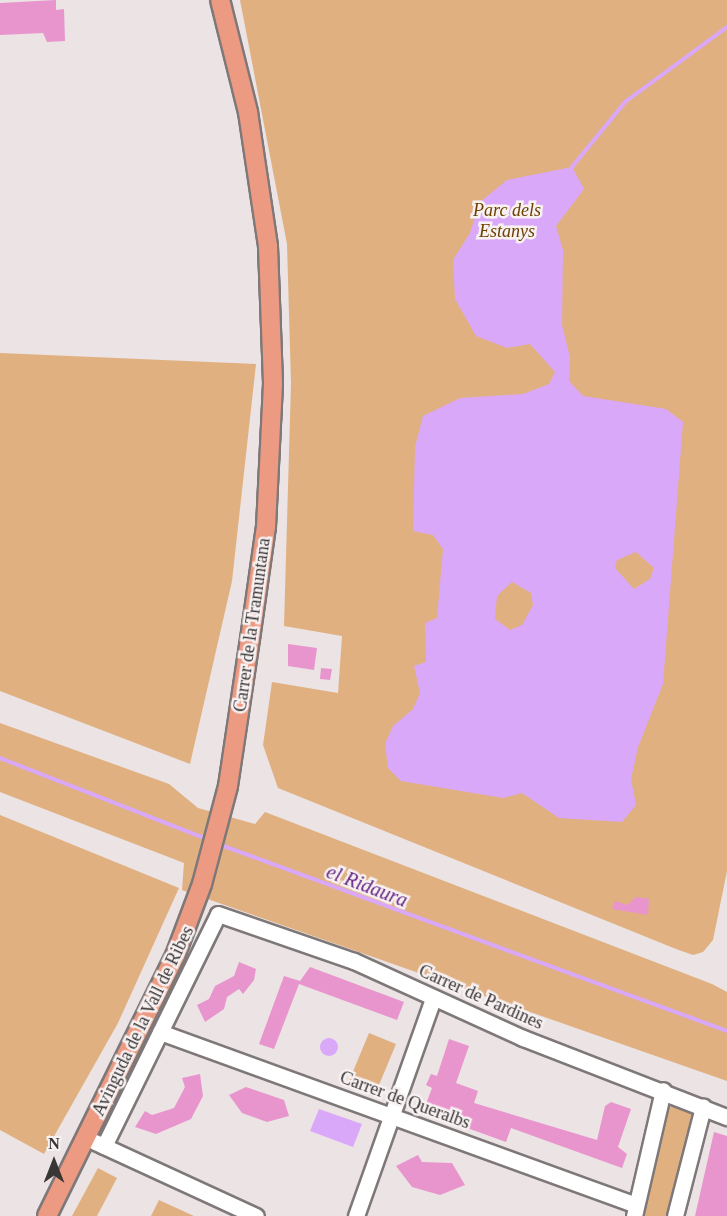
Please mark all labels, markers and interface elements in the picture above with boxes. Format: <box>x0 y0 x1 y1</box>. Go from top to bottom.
park label: Parc dels Estanys <box>473 200 541 242</box>
street label: Carrer de la Tramuntana <box>229 536 275 714</box>
water label: el Ridaura <box>323 860 411 912</box>
street label: Avinguda de la Vall de Ribes <box>87 922 199 1120</box>
street label: Carrer de Pardines <box>415 960 547 1034</box>
street label: Carrer de Queralbs <box>337 1066 473 1134</box>
north arrow <box>24 1132 84 1192</box>
text: N <box>48 1135 60 1152</box>

